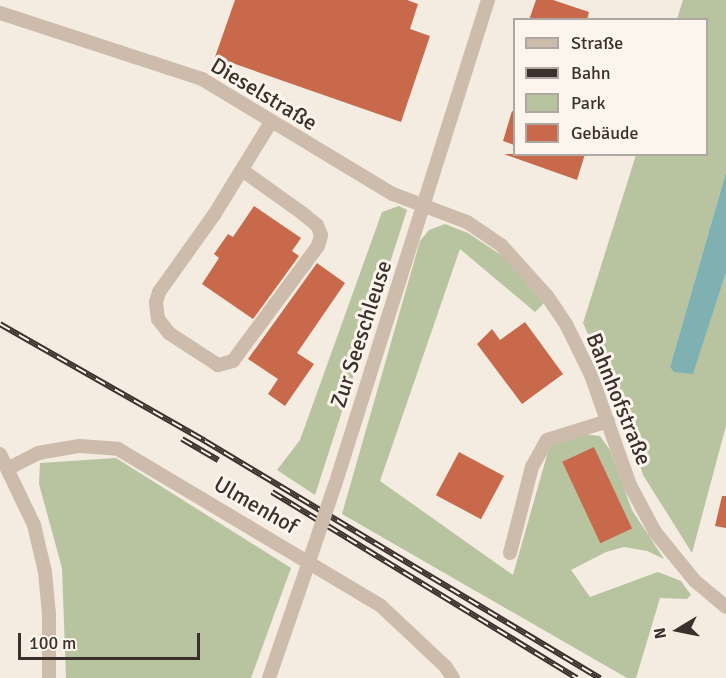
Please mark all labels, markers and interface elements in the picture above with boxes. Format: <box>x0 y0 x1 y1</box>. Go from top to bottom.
legend <box>513 18 708 156</box>
text: Straße <box>571 32 623 54</box>
street label: Dieselstraße <box>206 52 322 136</box>
text: Bahn <box>571 62 611 84</box>
text: Park <box>571 92 606 114</box>
text: Gebäude <box>571 122 639 144</box>
street label: Zur Seeschleuse <box>325 257 397 411</box>
street label: Bahnhofstraße <box>580 329 658 469</box>
street label: Ulmenhof <box>209 470 303 540</box>
north arrow <box>648 600 708 660</box>
scale bar <box>21 621 202 659</box>
text: N <box>649 626 671 640</box>
text: 100 m <box>29 632 76 654</box>

